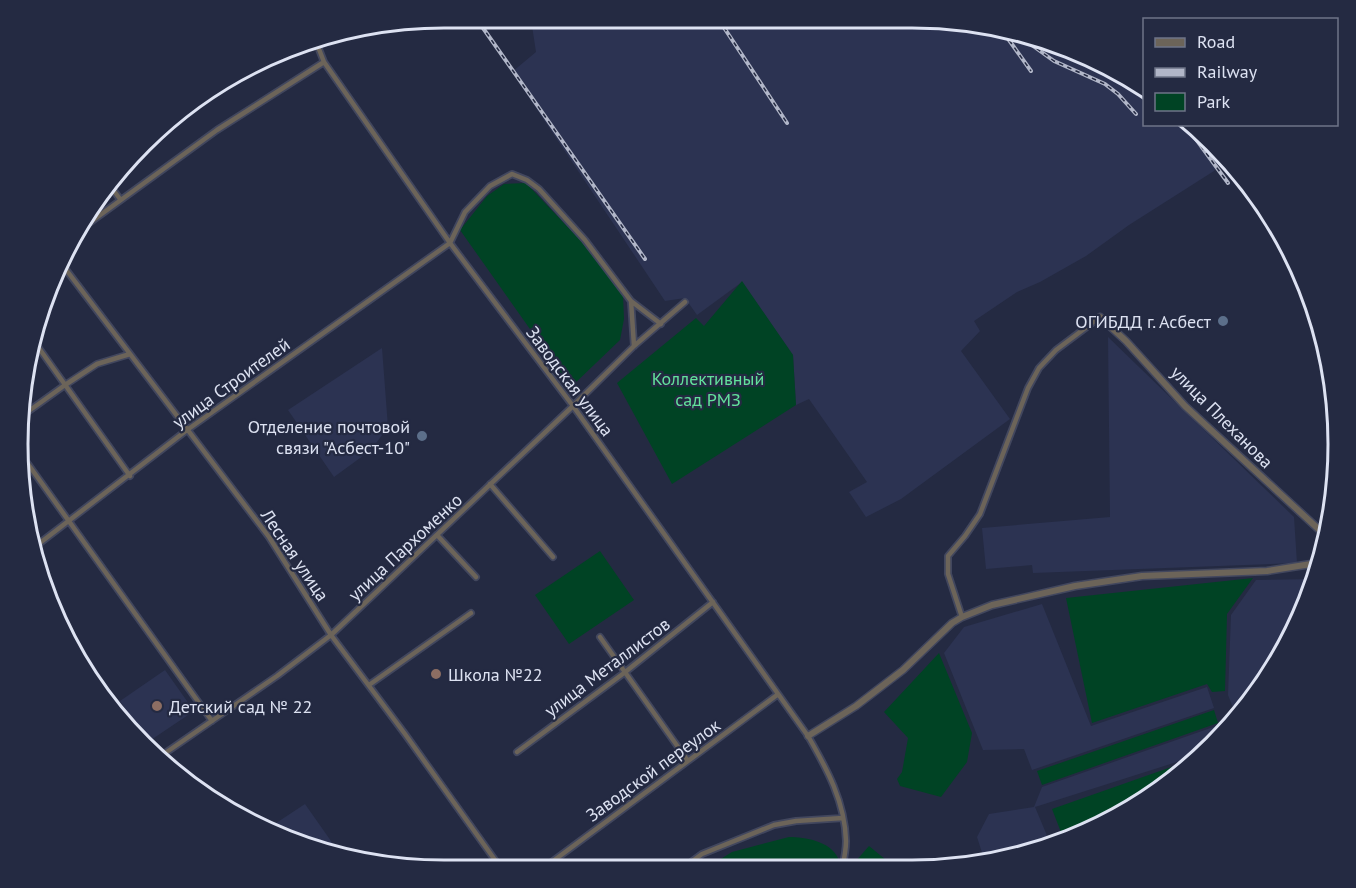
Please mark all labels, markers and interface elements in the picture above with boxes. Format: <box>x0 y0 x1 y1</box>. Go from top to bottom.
legend <box>1143 18 1338 126</box>
text: Road <box>1197 30 1235 53</box>
text: Railway <box>1197 60 1258 83</box>
text: Park <box>1197 90 1230 113</box>
place label: ОГИБДД г. Асбест <box>1075 310 1212 333</box>
marker: ОГИБДД г. Асбест <box>1216 314 1230 328</box>
street label: Заводская улица <box>521 321 619 441</box>
street label: улица Строителей <box>168 333 294 433</box>
street label: улица Плеханова <box>1166 361 1278 473</box>
park label: Коллективный сад РМЗ <box>652 367 764 411</box>
place label: Отделение почтовой связи "Асбест-10" <box>248 415 410 459</box>
marker: Отделение почтовой связи "Асбест-10" <box>415 429 429 443</box>
street label: улица Пархоменко <box>343 488 467 606</box>
street label: Лесная улица <box>255 504 334 605</box>
street label: улица Металлистов <box>540 612 674 722</box>
place label: Школа №22 <box>448 663 543 686</box>
marker: Школа №22 <box>429 667 443 681</box>
place label: Детский сад № 22 <box>169 695 312 718</box>
marker: Детский сад № 22 <box>150 699 164 713</box>
street label: Заводской переулок <box>581 713 725 826</box>

